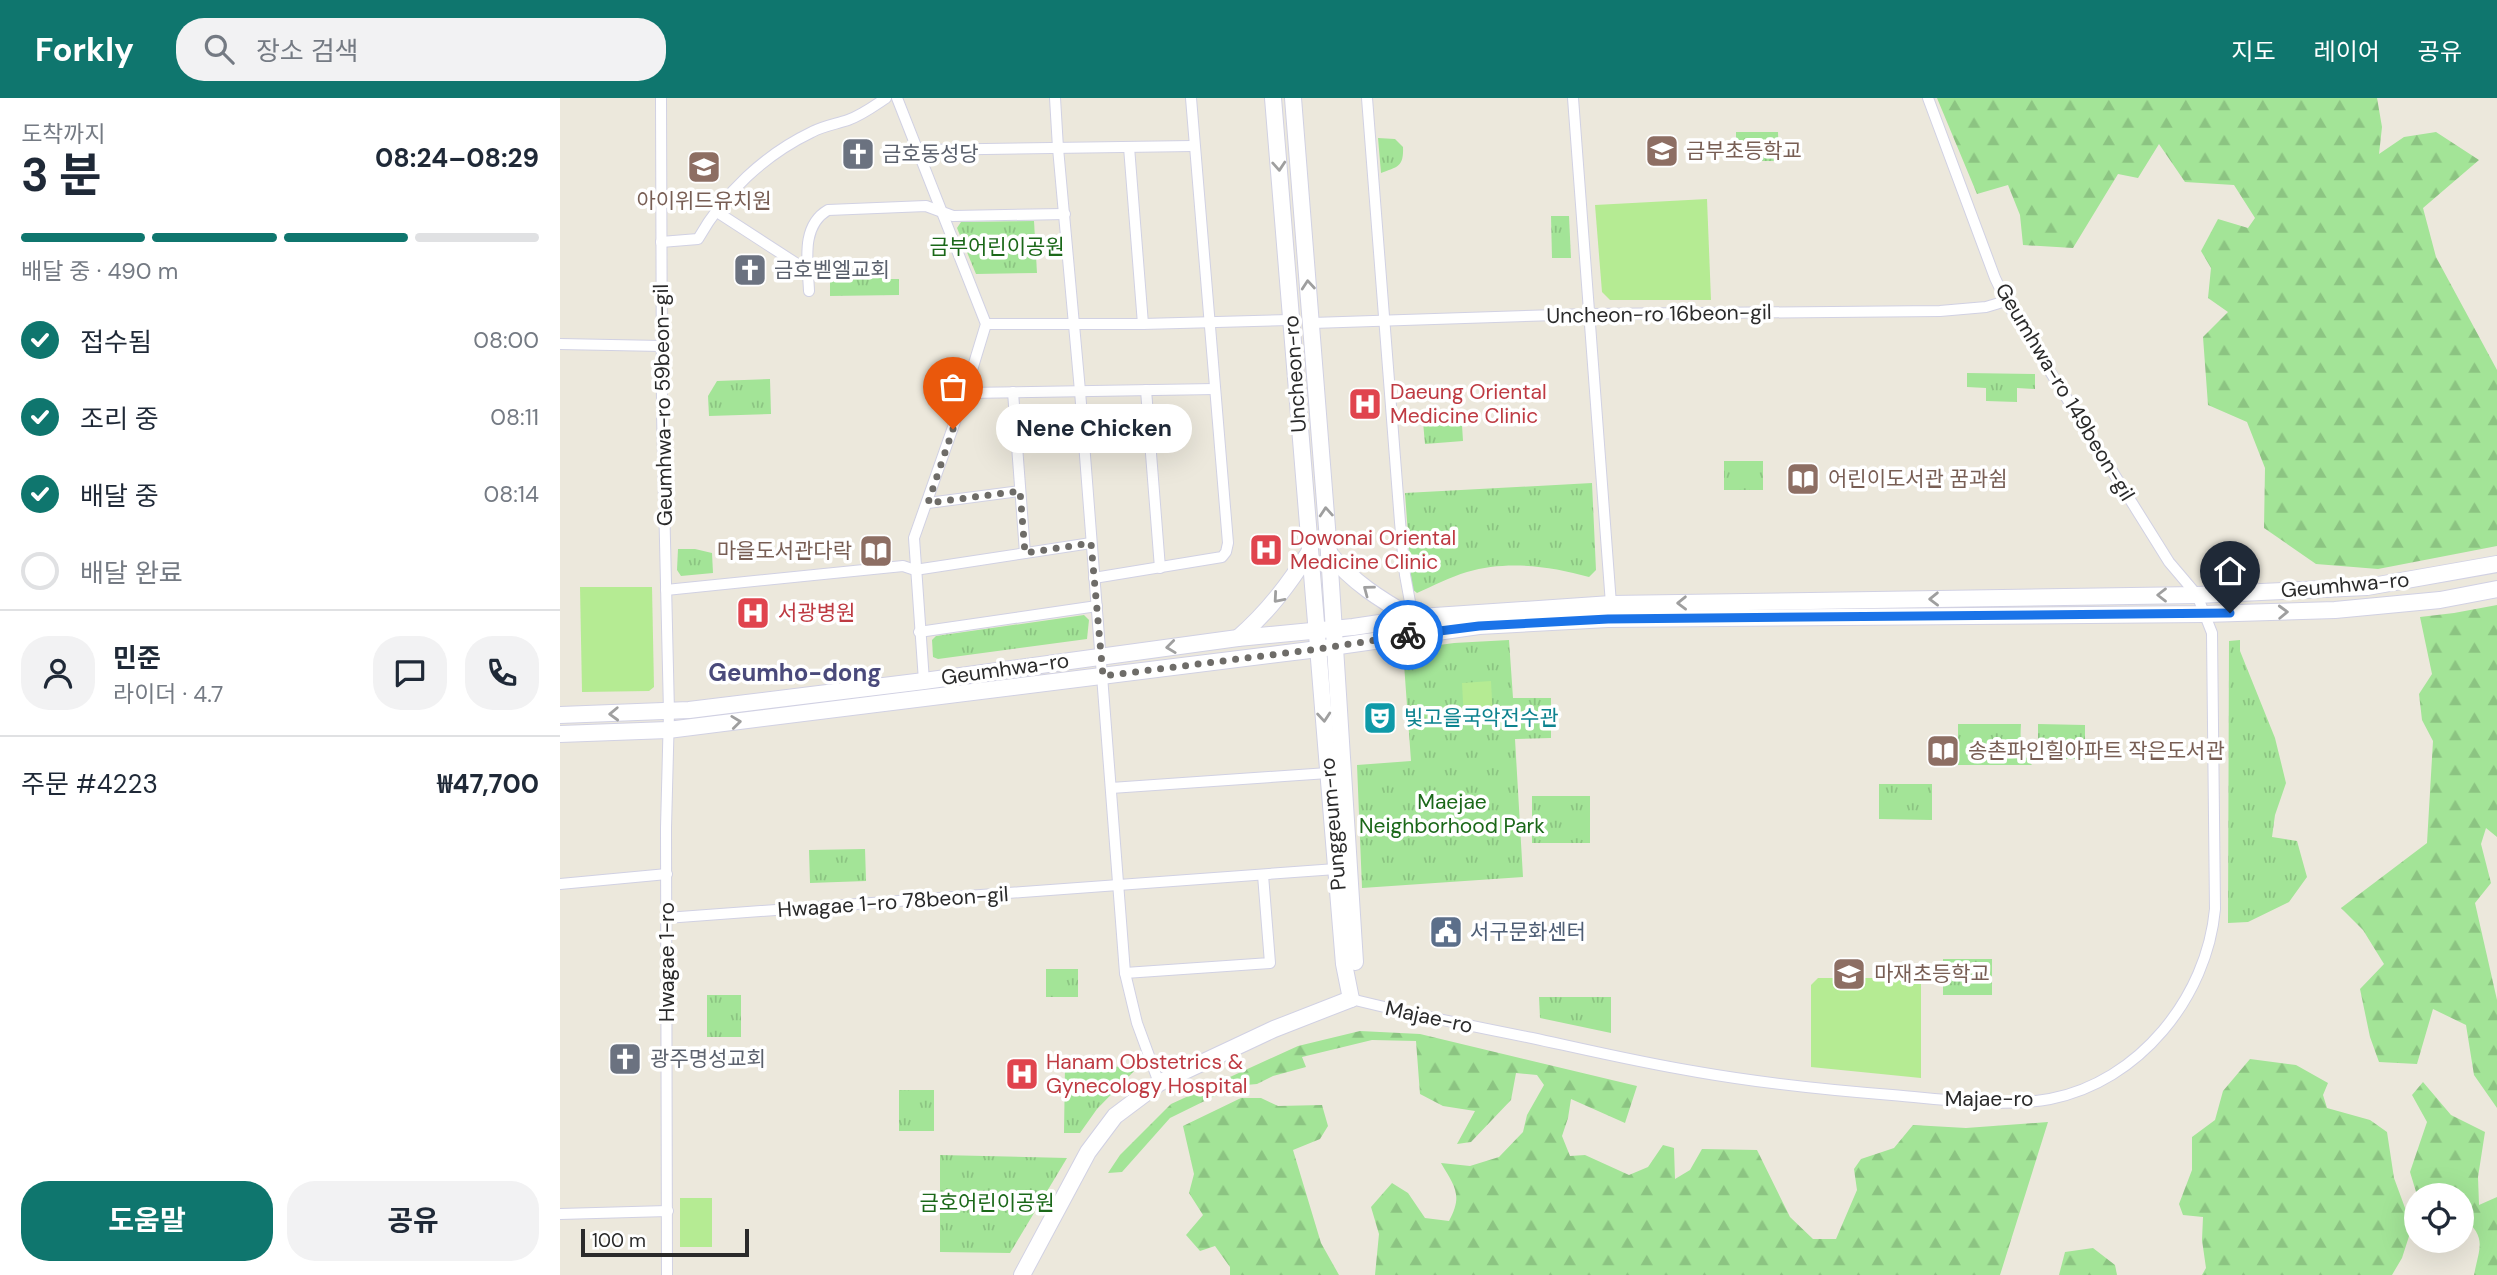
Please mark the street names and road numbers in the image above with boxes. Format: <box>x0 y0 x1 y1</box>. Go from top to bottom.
street label: Geumhwa-ro 149beon-gil <box>1989 278 2141 506</box>
street label: Geumhwa-ro 59beon-gil <box>647 284 679 526</box>
street label: Uncheon-ro 16beon-gil <box>1546 298 1772 330</box>
street label: Uncheon-ro <box>1277 314 1313 434</box>
street label: Geumhwa-ro <box>2280 565 2410 605</box>
street label: Geumhwa-ro <box>939 646 1071 692</box>
street label: Punggeum-ro <box>1313 756 1353 892</box>
street label: Hwagae 1-ro 78beon-gil <box>777 880 1009 924</box>
street label: Hwagae 1-ro <box>653 902 681 1022</box>
street label: Majae-ro <box>1383 994 1475 1040</box>
street label: Majae-ro <box>1945 1085 2033 1113</box>

